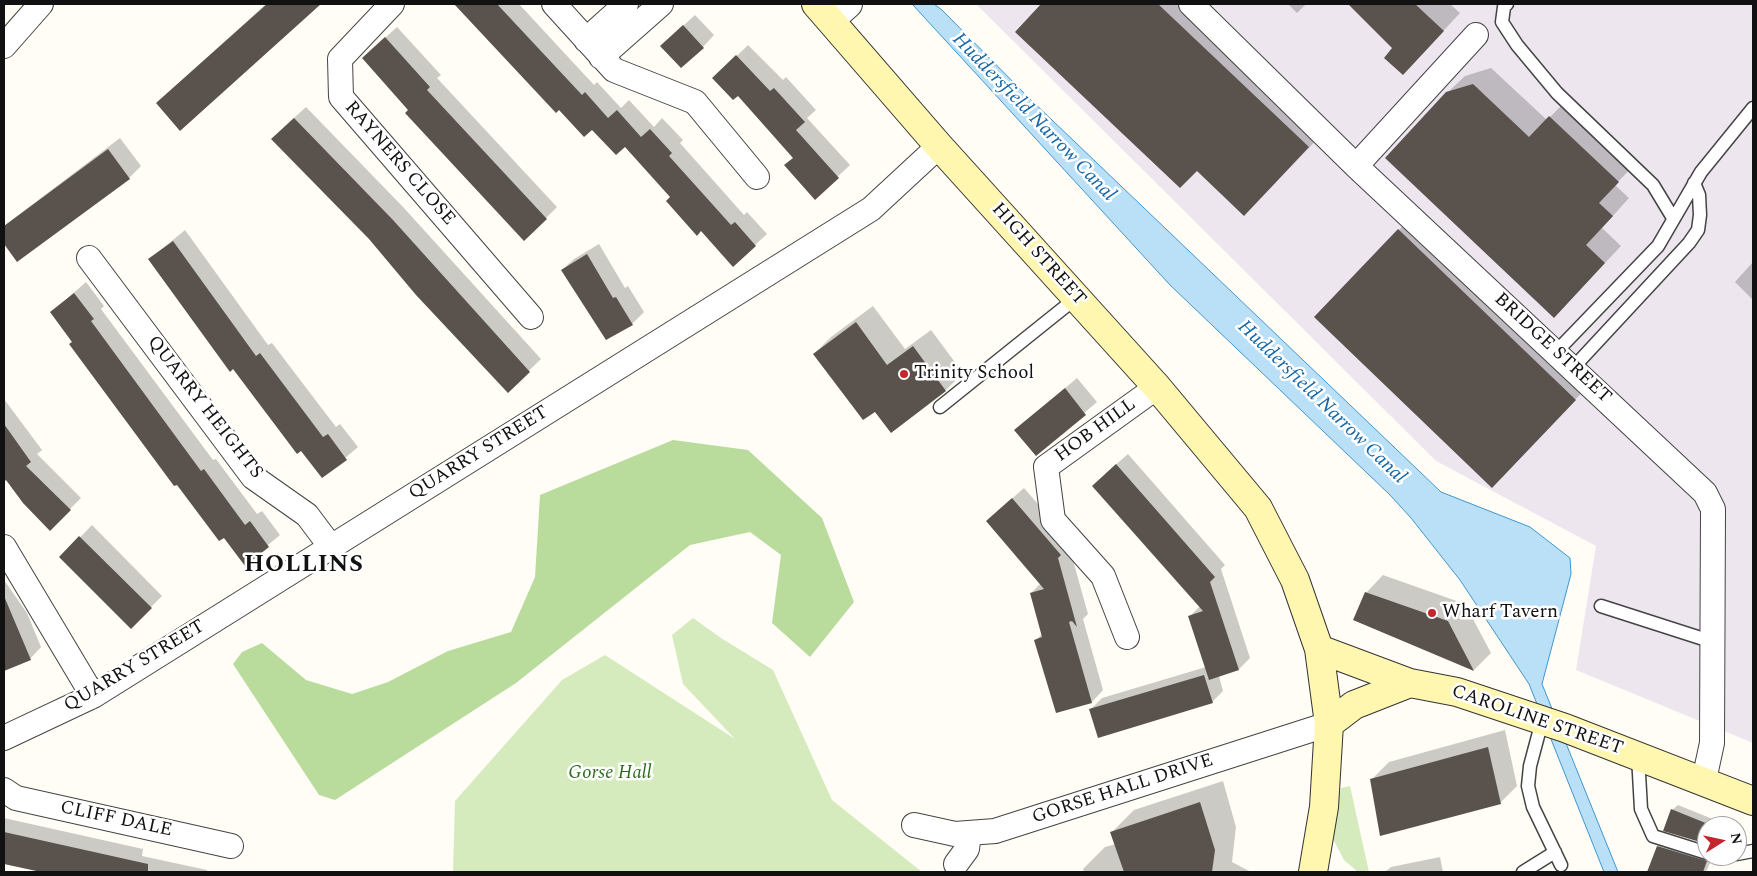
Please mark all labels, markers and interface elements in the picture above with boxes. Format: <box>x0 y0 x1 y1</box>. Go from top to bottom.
water label: Huddersfield Narrow Canal <box>946 29 1120 207</box>
street label: RAYNERS CLOSE <box>339 97 459 231</box>
street label: HIGH STREET <box>986 199 1090 311</box>
street label: BRIDGE STREET <box>1489 289 1615 409</box>
water label: Huddersfield Narrow Canal <box>1232 316 1410 490</box>
street label: QUARRY HEIGHTS <box>141 332 267 484</box>
place label: Trinity School <box>914 363 1034 385</box>
marker: Trinity School <box>898 368 910 380</box>
street label: HOB HILL <box>1051 394 1141 468</box>
street label: QUARRY STREET <box>405 402 553 506</box>
district label: HOLLINS <box>243 552 365 580</box>
place label: Wharf Tavern <box>1442 602 1558 624</box>
marker: Wharf Tavern <box>1426 607 1438 619</box>
street label: QUARRY STREET <box>61 616 209 718</box>
street label: CAROLINE STREET <box>1448 681 1626 761</box>
street label: GORSE HALL DRIVE <box>1030 750 1216 830</box>
park label: Gorse Hall <box>568 763 652 785</box>
street label: CLIFF DALE <box>58 797 174 843</box>
north arrow <box>1697 816 1747 866</box>
text: N <box>1725 831 1748 846</box>

